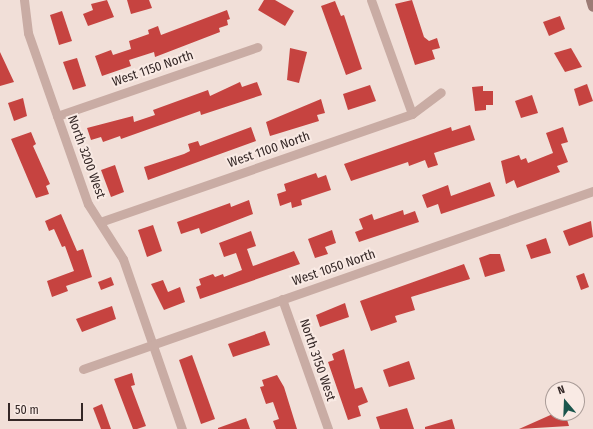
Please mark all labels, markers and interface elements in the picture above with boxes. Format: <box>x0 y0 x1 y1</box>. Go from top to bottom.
street label: West 1150 North <box>110 48 196 90</box>
street label: North 3200 West <box>64 113 108 201</box>
street label: West 1100 North <box>226 129 312 171</box>
street label: West 1050 North <box>290 246 378 290</box>
street label: North 3150 West <box>296 317 338 403</box>
north arrow <box>545 381 585 421</box>
text: N <box>556 383 566 397</box>
scale bar <box>10 395 85 421</box>
text: 50 m <box>15 403 39 417</box>

